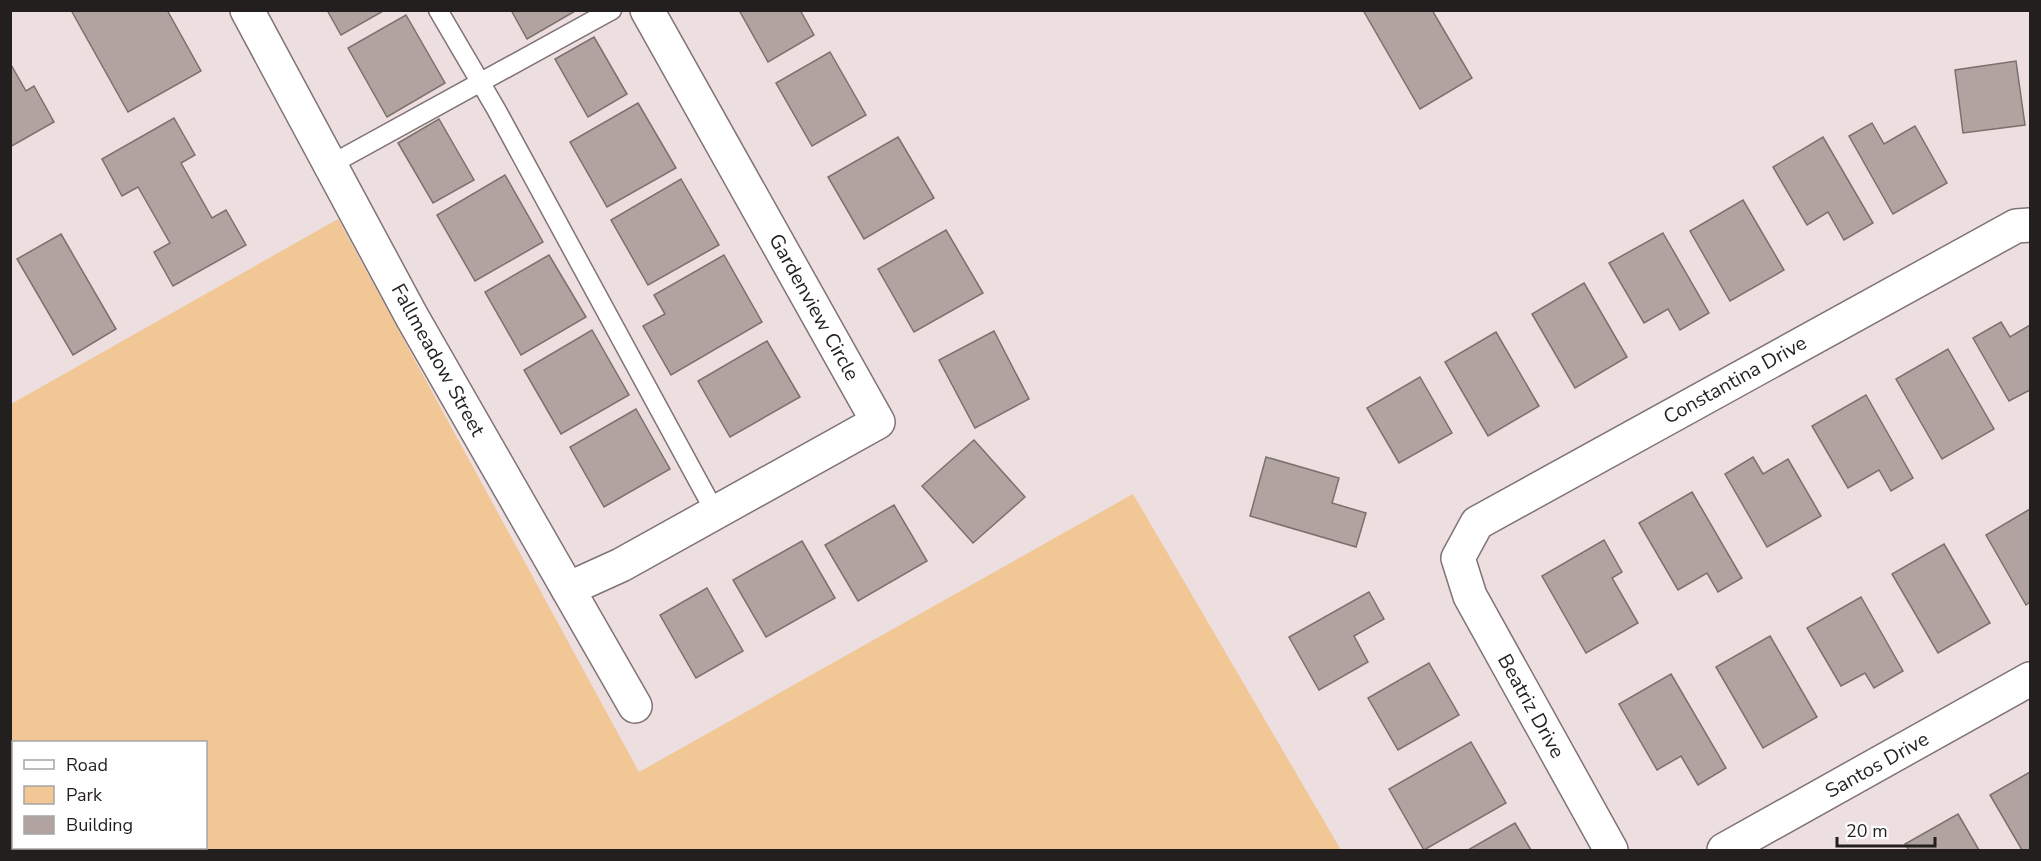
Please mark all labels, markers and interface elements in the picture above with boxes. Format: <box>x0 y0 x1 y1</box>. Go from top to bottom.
street label: Gardenview Circle <box>762 229 866 385</box>
street label: Fallmeadow Street <box>385 279 492 442</box>
street label: Constantina Drive <box>1659 329 1811 431</box>
street label: Beatriz Drive <box>1491 649 1571 763</box>
street label: Santos Drive <box>1820 725 1934 805</box>
legend <box>12 741 207 849</box>
text: Road <box>66 753 108 777</box>
text: Park <box>66 783 103 807</box>
scale bar <box>1837 810 1934 848</box>
text: Building <box>66 813 133 837</box>
text: 20 m <box>1846 819 1888 843</box>

